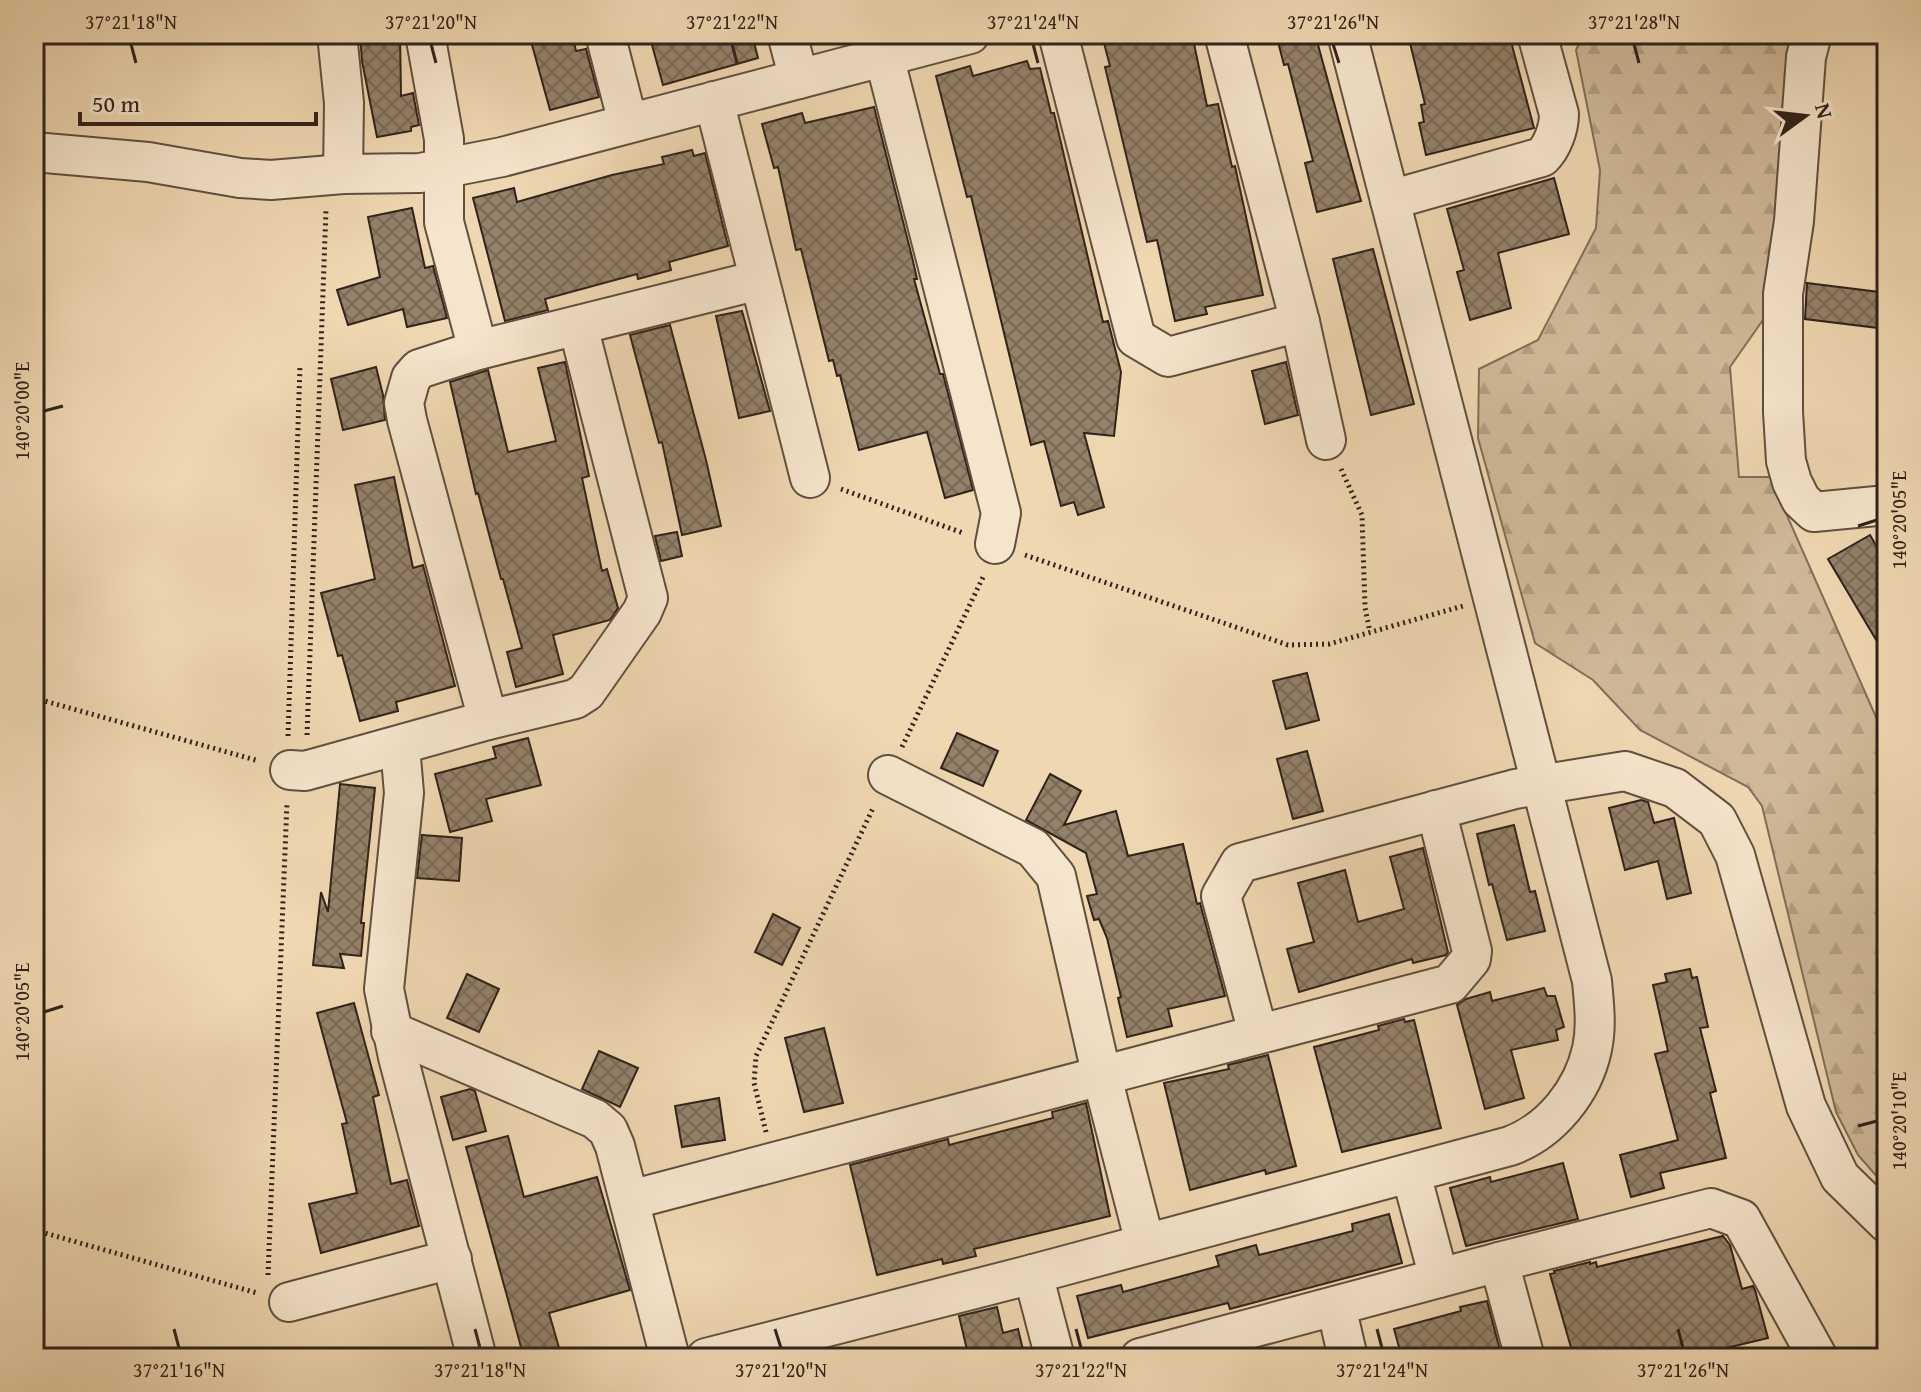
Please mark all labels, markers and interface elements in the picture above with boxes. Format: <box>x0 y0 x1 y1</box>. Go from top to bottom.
text: 37°21'18"N <box>85 7 177 36</box>
text: 37°21'20"N <box>385 7 477 36</box>
text: 37°21'22"N <box>686 7 778 36</box>
text: 37°21'24"N <box>987 7 1079 36</box>
text: 37°21'26"N <box>1287 7 1379 36</box>
text: 37°21'28"N <box>1588 7 1680 36</box>
scale bar <box>80 76 316 126</box>
north arrow <box>1765 76 1845 156</box>
text: 50 m <box>92 86 140 121</box>
text: N <box>1807 100 1842 122</box>
text: 140°20'00"E <box>7 362 36 460</box>
text: 140°20'05"E <box>1884 471 1913 569</box>
text: 140°20'05"E <box>7 963 36 1061</box>
text: 140°20'10"E <box>1884 1072 1913 1170</box>
text: 37°21'16"N <box>133 1355 225 1384</box>
text: 37°21'18"N <box>434 1355 526 1384</box>
text: 37°21'20"N <box>735 1355 827 1384</box>
text: 37°21'22"N <box>1035 1355 1127 1384</box>
text: 37°21'24"N <box>1336 1355 1428 1384</box>
text: 37°21'26"N <box>1637 1355 1729 1384</box>

